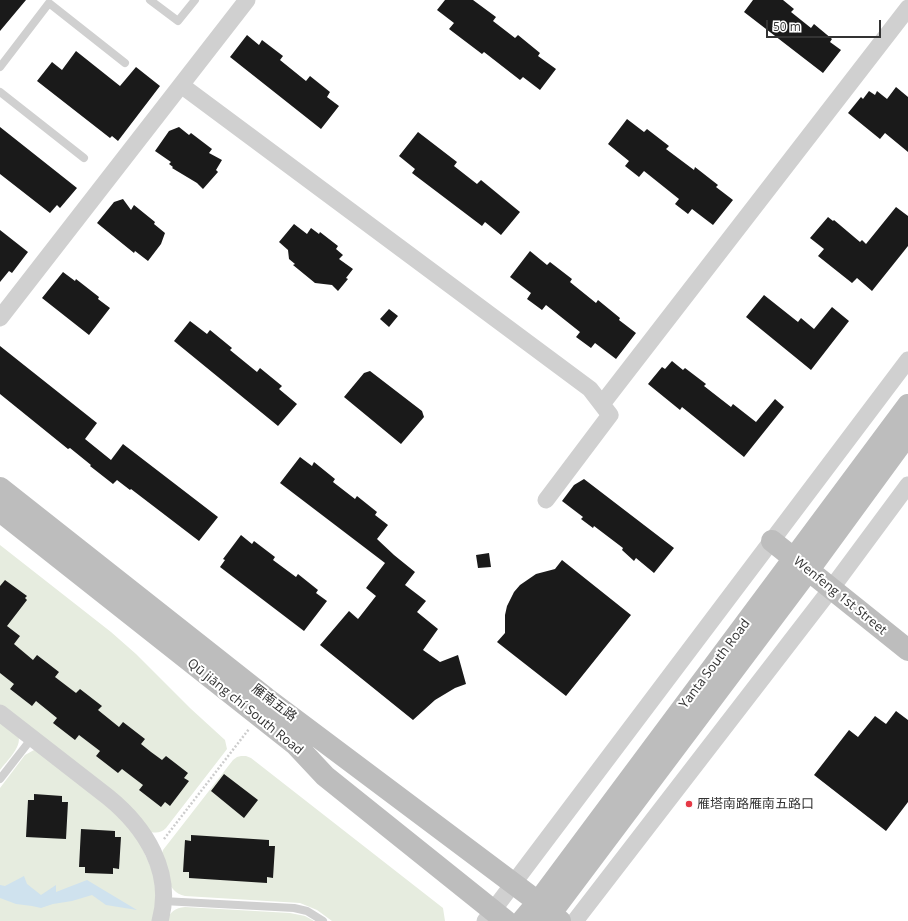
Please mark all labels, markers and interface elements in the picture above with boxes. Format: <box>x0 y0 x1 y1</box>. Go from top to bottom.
scale bar <box>768 12 883 38</box>
text: 50 m <box>773 18 801 35</box>
street label: Wenfeng 1st Street <box>790 554 890 638</box>
street label: Yanta South Road <box>676 616 754 712</box>
street label: Qū jiāng chí South Road <box>184 655 306 759</box>
street label: 雁南五路 <box>249 681 299 725</box>
place label: 雁塔南路雁南五路口 <box>697 796 814 812</box>
marker: 雁塔南路雁南五路口 <box>684 799 694 809</box>

